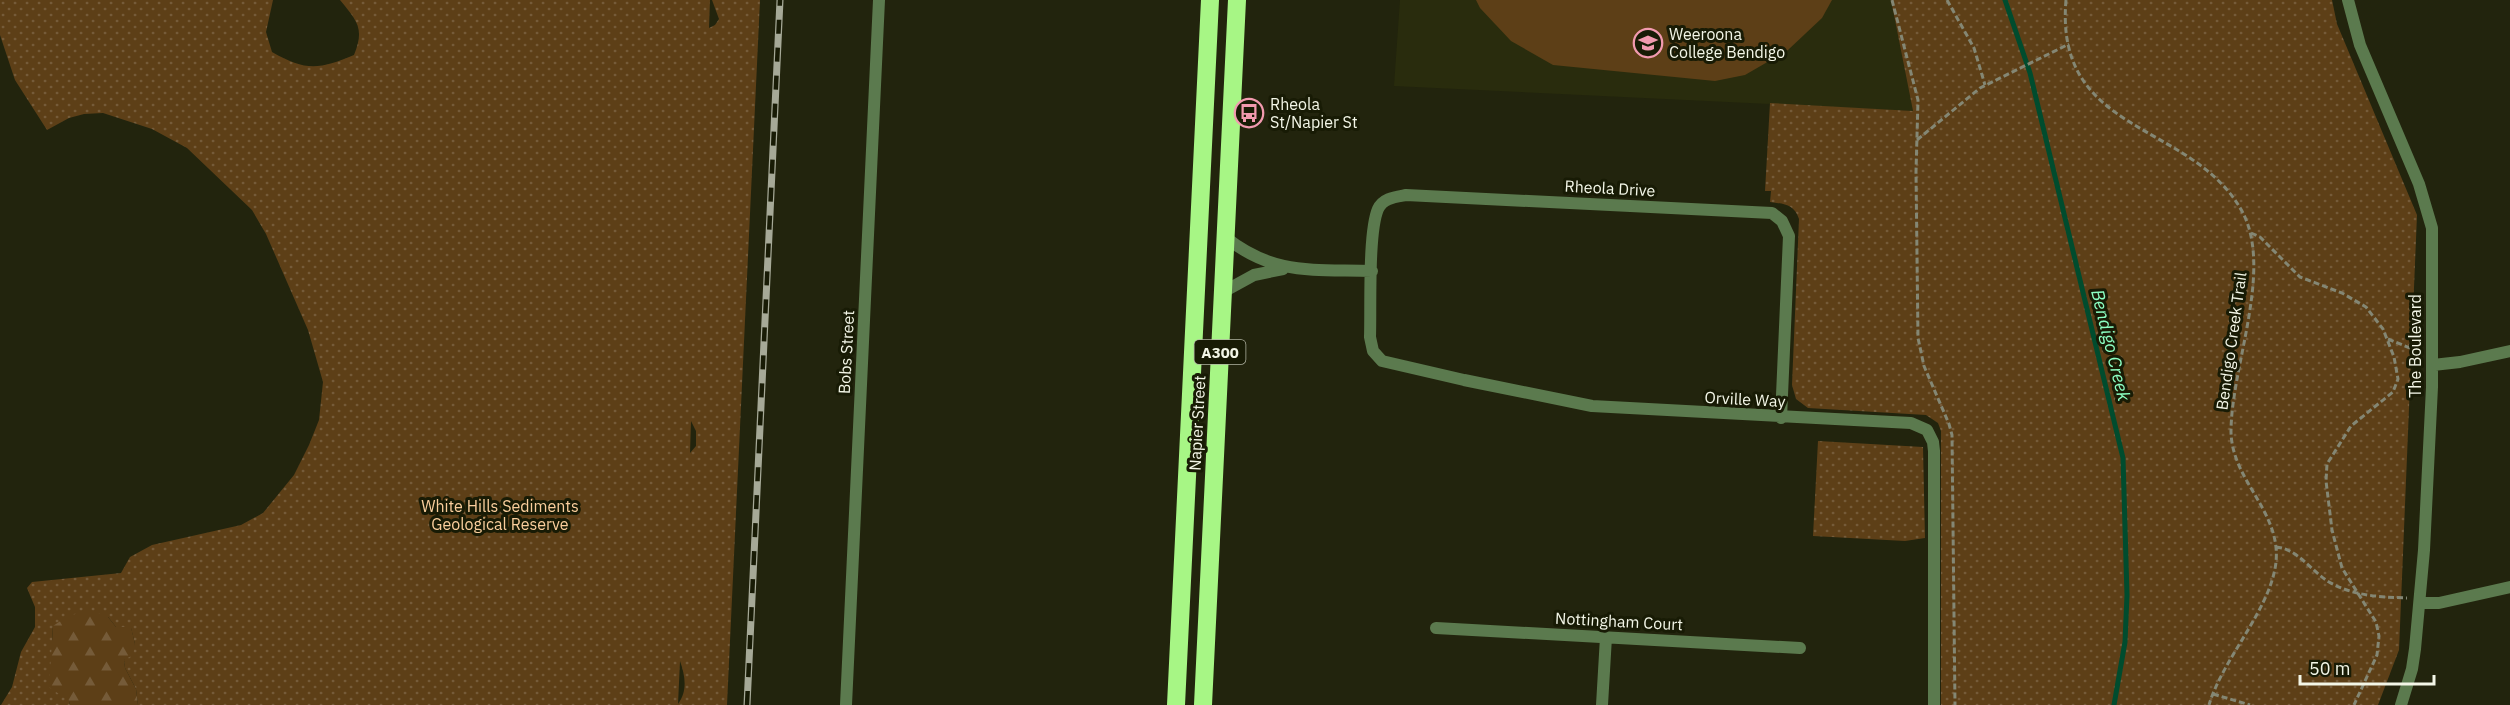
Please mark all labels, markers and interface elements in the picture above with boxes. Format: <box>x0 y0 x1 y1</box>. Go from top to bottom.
place label: Weeroona College Bendigo <box>1669 24 1785 62</box>
school or university icon: Weeroona College Bendigo <box>1632 27 1664 59</box>
place label: Rheola St/Napier St <box>1270 94 1358 132</box>
bus stop icon: Rheola St/Napier St <box>1233 97 1265 129</box>
street label: Rheola Drive <box>1564 176 1656 200</box>
street label: Bendigo Creek Trail <box>2211 271 2251 411</box>
water label: Bendigo Creek <box>2086 287 2136 404</box>
street label: The Boulevard <box>2405 294 2425 398</box>
street label: Bobs Street <box>834 309 858 395</box>
road number: A300 <box>1194 340 1246 364</box>
street label: Napier Street <box>1185 375 1209 471</box>
street label: Orville Way <box>1704 387 1786 411</box>
park label: White Hills Sediments Geological Reserve <box>421 496 579 534</box>
street label: Nottingham Court <box>1555 608 1683 634</box>
scale bar <box>2300 648 2434 686</box>
text: 50 m <box>2309 657 2351 680</box>

